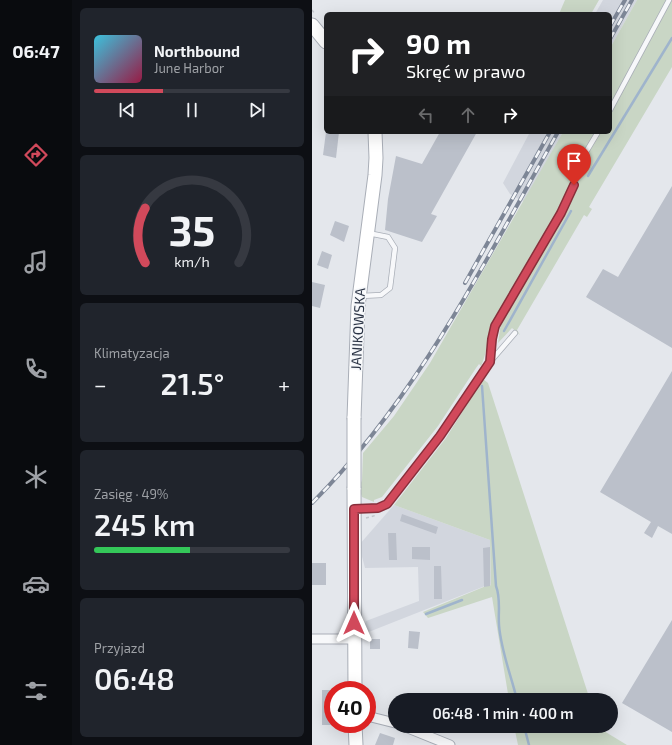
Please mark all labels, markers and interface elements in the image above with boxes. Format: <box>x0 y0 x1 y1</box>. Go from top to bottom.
text: 90 m <box>406 26 471 60</box>
icon: right <box>340 28 392 80</box>
text: 06:47 <box>12 40 60 62</box>
text: Northbound <box>154 42 240 60</box>
text: June Harbor <box>154 60 224 76</box>
text: Skręć w prawo <box>406 60 525 82</box>
icon: previous <box>116 99 138 121</box>
icon: pause <box>181 99 203 121</box>
icon: next <box>246 99 268 121</box>
icon: left <box>415 104 437 126</box>
icon: ahead <box>457 104 479 126</box>
icon: right <box>499 104 521 126</box>
icon: directions <box>22 141 50 169</box>
pin <box>557 144 591 185</box>
icon: arrive <box>563 150 585 172</box>
text: 35 <box>169 204 215 254</box>
icon: music <box>22 248 50 276</box>
text: km/h <box>174 253 210 270</box>
street label: JANIKOWSKA <box>347 287 368 371</box>
text: Klimatyzacja <box>94 345 170 361</box>
icon: phone <box>22 355 50 383</box>
text: 21.5° <box>160 365 224 401</box>
text: − <box>94 371 107 397</box>
text: + <box>278 371 290 397</box>
icon: climate <box>22 463 50 491</box>
text: Zasięg · 49% <box>94 486 168 502</box>
text: 245 km <box>94 506 195 542</box>
icon: car <box>22 570 50 598</box>
position arrow <box>333 602 375 644</box>
text: Przyjazd <box>94 640 145 656</box>
text: 06:48 <box>94 660 175 696</box>
icon: filters <box>22 677 50 705</box>
speed limit sign: 40 <box>324 681 376 733</box>
text: 06:48 · 1 min · 400 m <box>433 704 573 722</box>

